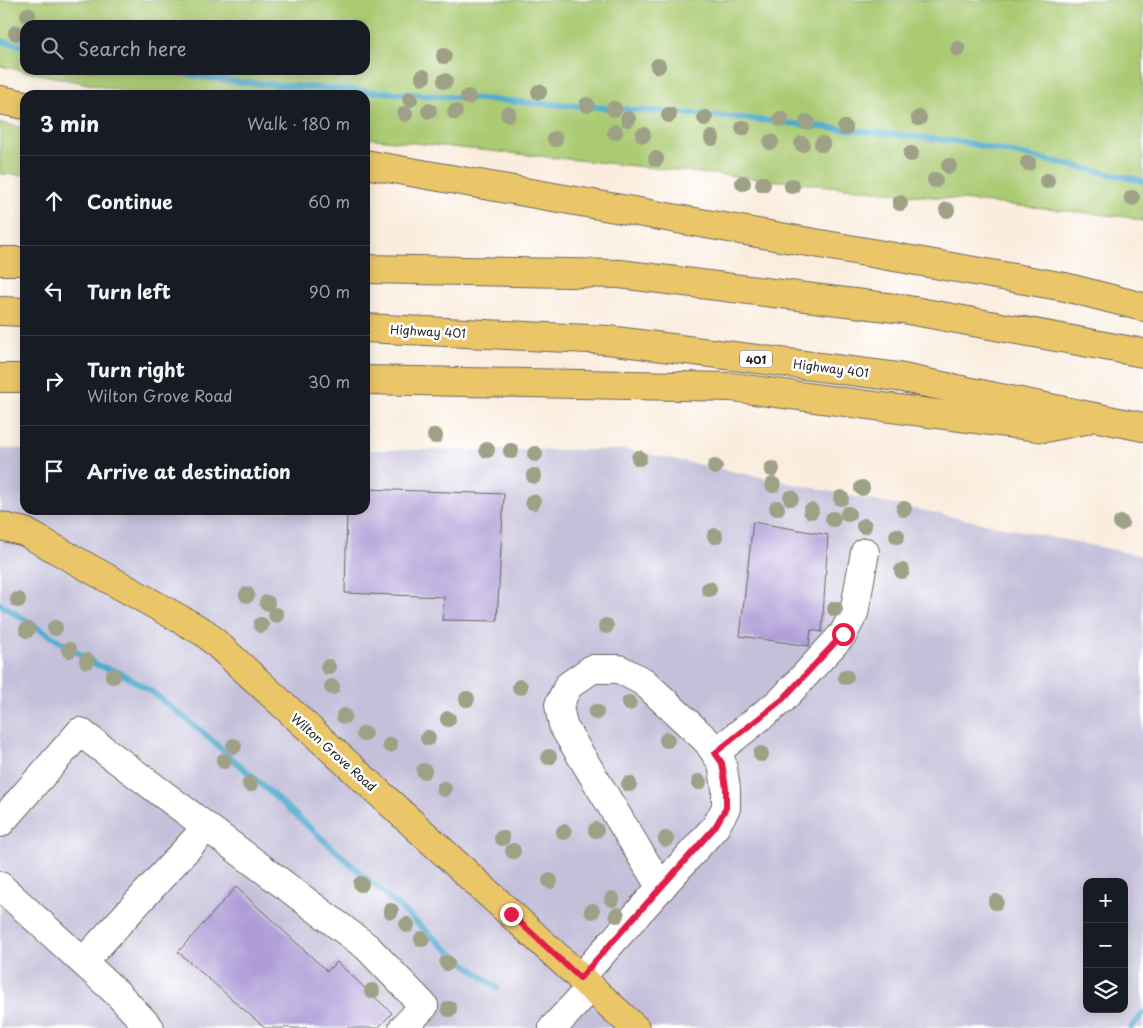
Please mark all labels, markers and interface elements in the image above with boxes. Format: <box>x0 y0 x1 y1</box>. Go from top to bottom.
search box <box>20 20 370 75</box>
icon: search <box>38 34 66 62</box>
text: Search here <box>78 34 187 62</box>
text: 3 min <box>40 107 99 139</box>
text: Walk · 180 m <box>247 111 350 135</box>
icon: ahead <box>40 187 68 215</box>
text: Continue <box>87 187 173 215</box>
text: 60 m <box>308 189 350 213</box>
icon: left <box>40 277 68 305</box>
text: Turn left <box>87 277 171 305</box>
text: 90 m <box>309 279 350 303</box>
street label: Highway 401 <box>390 320 466 342</box>
road number: 401 <box>740 350 772 368</box>
street label: Highway 401 <box>792 354 870 382</box>
text: Turn right <box>87 355 185 383</box>
icon: right <box>40 367 68 395</box>
text: 30 m <box>308 369 350 393</box>
text: Wilton Grove Road <box>87 383 233 407</box>
icon: arrive <box>40 457 68 485</box>
text: Arrive at destination <box>87 457 291 485</box>
route start <box>832 623 855 646</box>
street label: Wilton Grove Road <box>287 709 381 795</box>
map controls <box>1083 878 1128 1013</box>
button: + <box>1083 878 1128 923</box>
route end <box>500 903 523 926</box>
button: − <box>1083 923 1128 968</box>
button: layers <box>1083 968 1128 1013</box>

